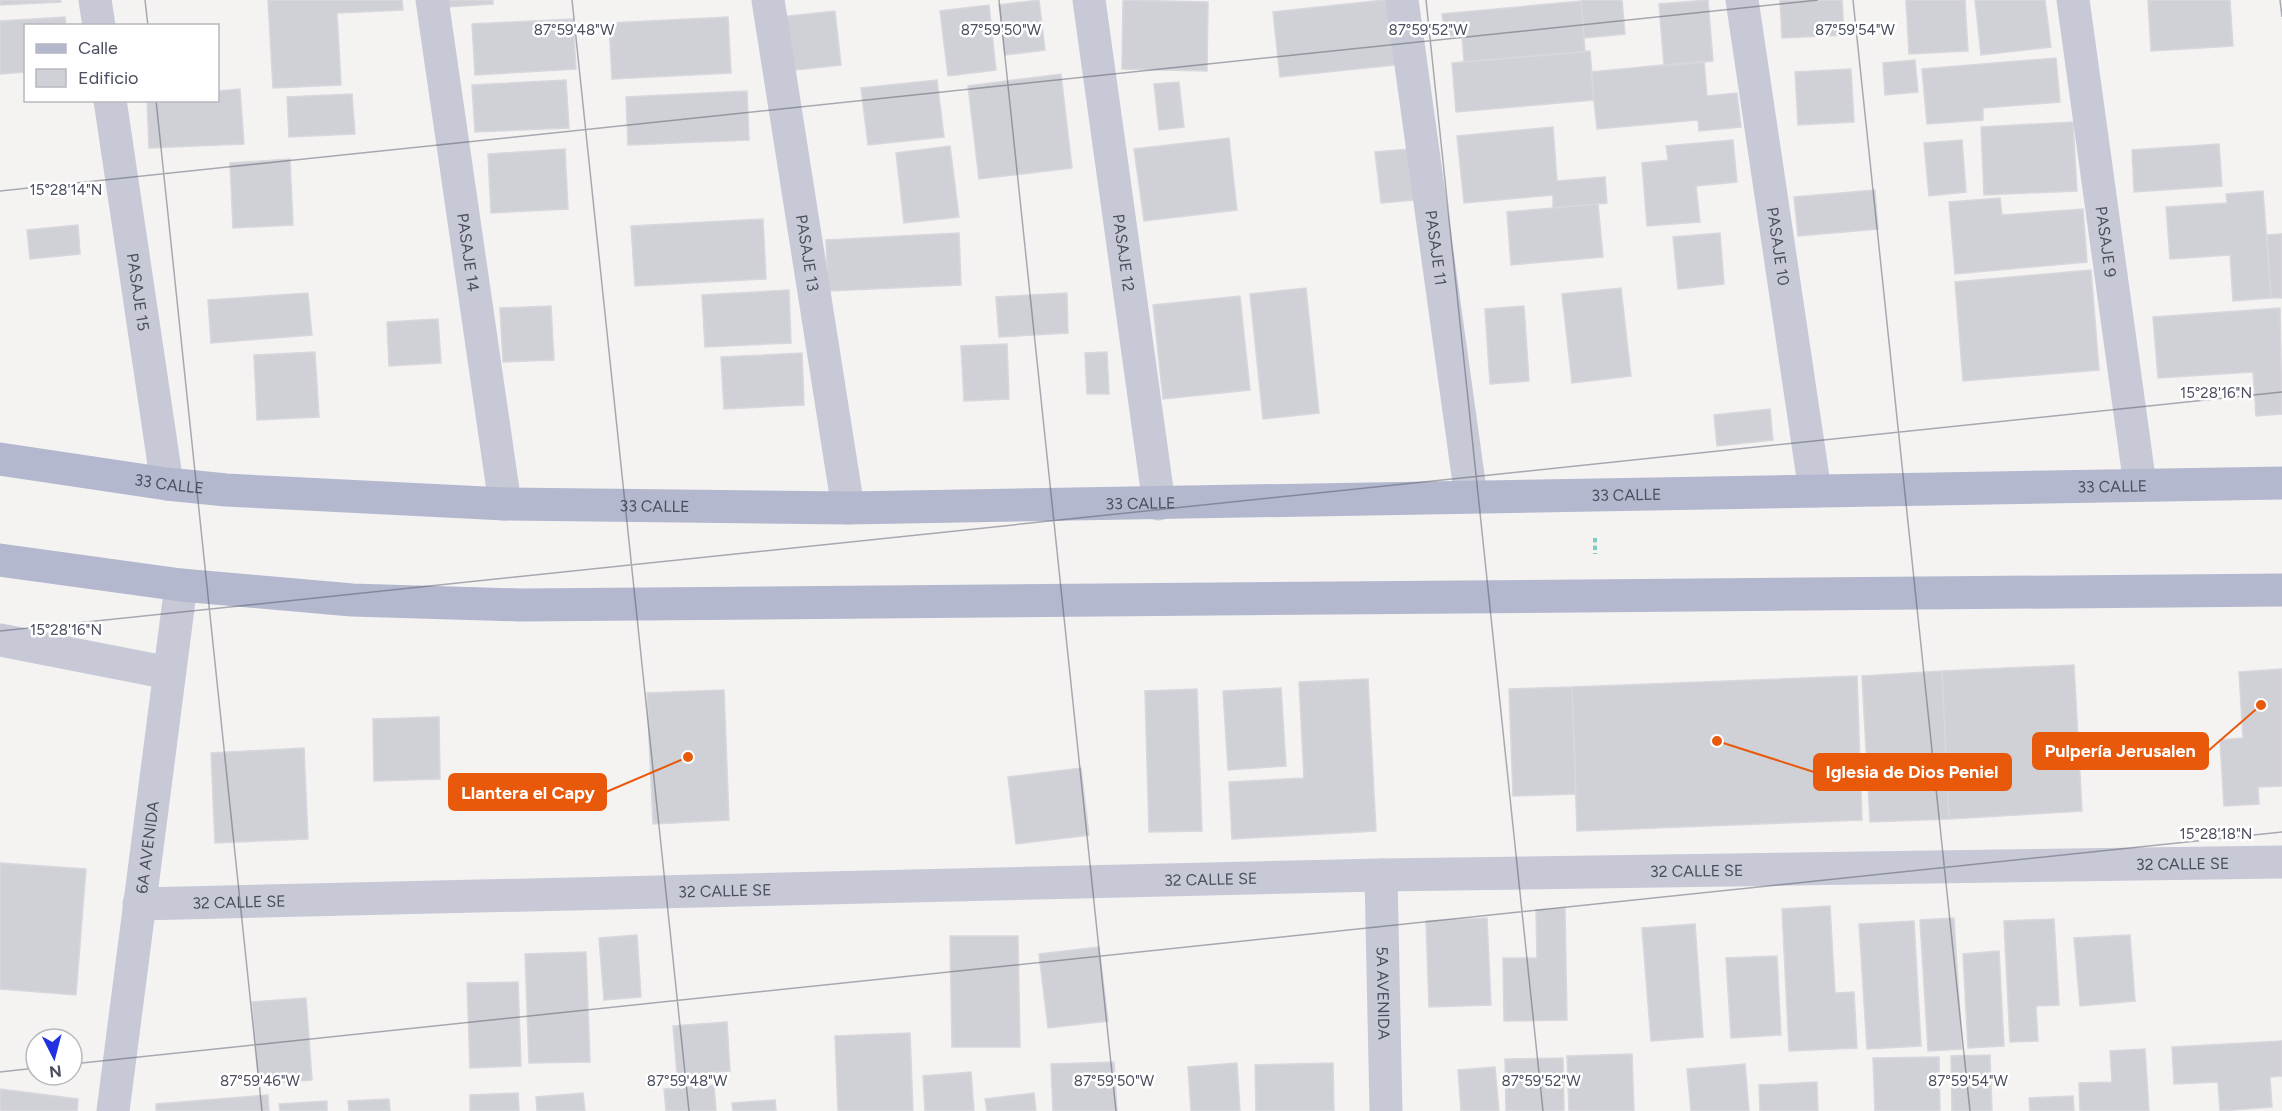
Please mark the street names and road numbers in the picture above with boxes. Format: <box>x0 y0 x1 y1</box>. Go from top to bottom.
street label: PASAJE 9 <box>2092 205 2121 278</box>
street label: PASAJE 10 <box>1763 206 1794 287</box>
street label: PASAJE 11 <box>1422 209 1451 286</box>
street label: PASAJE 14 <box>453 212 484 293</box>
street label: PASAJE 13 <box>792 213 823 293</box>
street label: PASAJE 12 <box>1109 213 1139 293</box>
street label: PASAJE 15 <box>123 252 154 332</box>
street label: 33 CALLE <box>133 470 205 497</box>
street label: 33 CALLE <box>2077 476 2147 496</box>
street label: 33 CALLE <box>1591 484 1661 505</box>
street label: 33 CALLE <box>1105 493 1176 513</box>
street label: 33 CALLE <box>619 496 690 516</box>
street label: 6A AVENIDA <box>132 800 163 895</box>
street label: 32 CALLE SE <box>2136 853 2229 874</box>
street label: 32 CALLE SE <box>1650 860 1743 881</box>
street label: 32 CALLE SE <box>1164 868 1258 890</box>
street label: 32 CALLE SE <box>678 880 772 901</box>
street label: 32 CALLE SE <box>192 891 286 912</box>
street label: 5A AVENIDA <box>1373 946 1394 1040</box>

